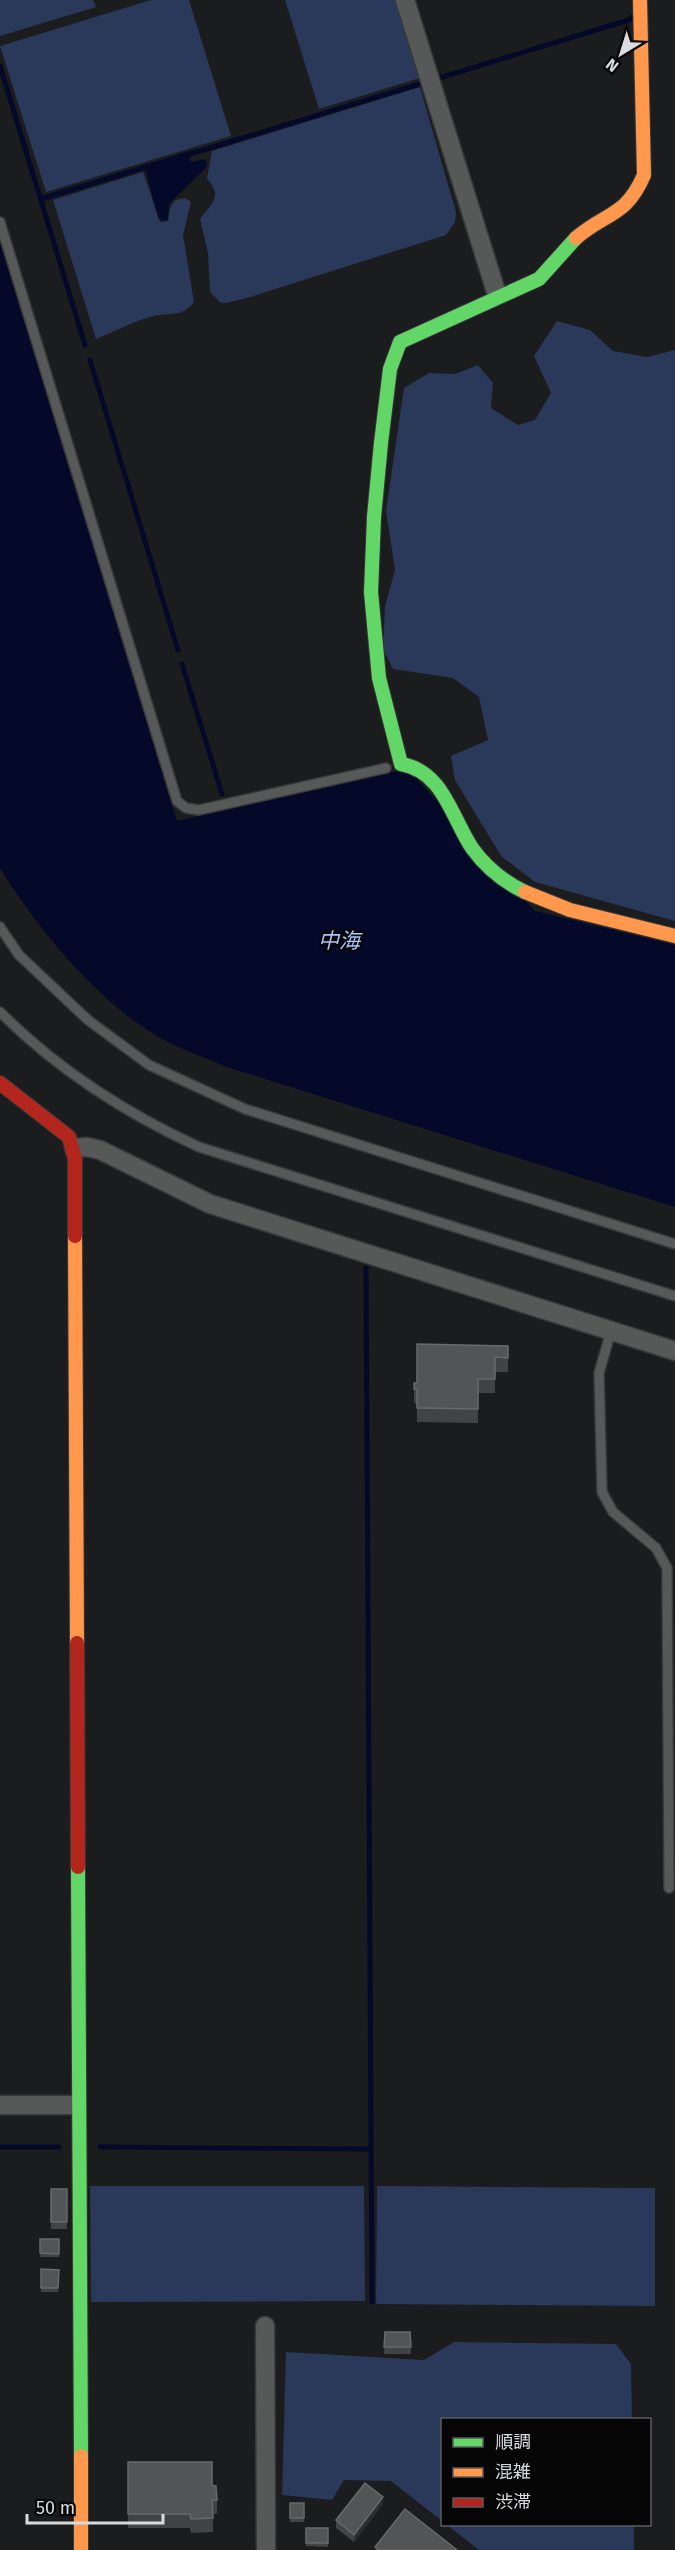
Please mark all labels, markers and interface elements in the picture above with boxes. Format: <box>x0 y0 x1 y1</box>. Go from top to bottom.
north arrow <box>591 24 651 84</box>
text: N <box>602 55 622 76</box>
water label: 中海 <box>318 928 363 954</box>
legend <box>441 2418 651 2526</box>
text: 順調 <box>495 2431 531 2453</box>
text: 混雑 <box>495 2461 531 2483</box>
scale bar <box>27 2487 164 2525</box>
text: 渋滞 <box>495 2491 531 2513</box>
text: 50 m <box>36 2497 75 2519</box>

